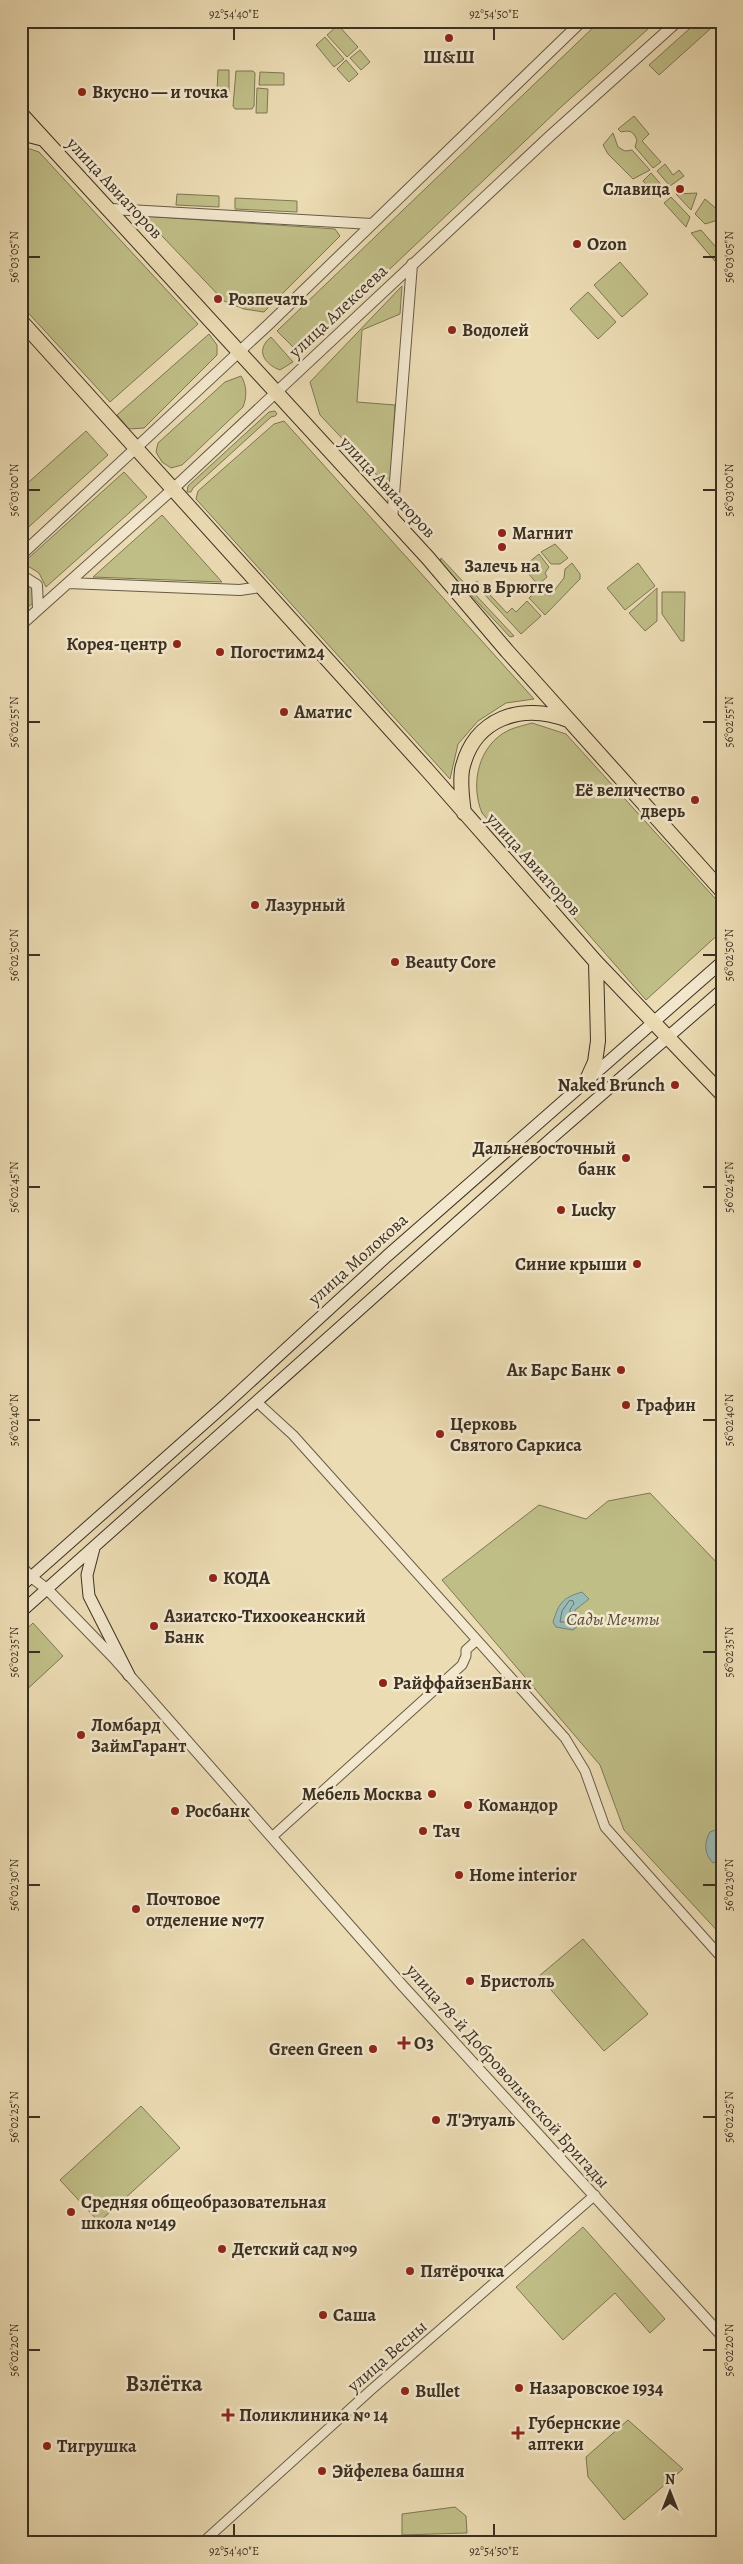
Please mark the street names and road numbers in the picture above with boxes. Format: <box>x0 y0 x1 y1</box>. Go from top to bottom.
street label: улица Авиаторов <box>61 131 169 244</box>
street label: улица Алексеева <box>283 258 393 364</box>
street label: улица Авиаторов <box>334 430 442 543</box>
street label: улица Авиаторов <box>480 806 587 921</box>
street label: улица Молокова <box>302 1207 414 1311</box>
street label: улица 78-й Добровольческой Бригады <box>400 1958 615 2193</box>
street label: улица Весны <box>341 2315 432 2398</box>

